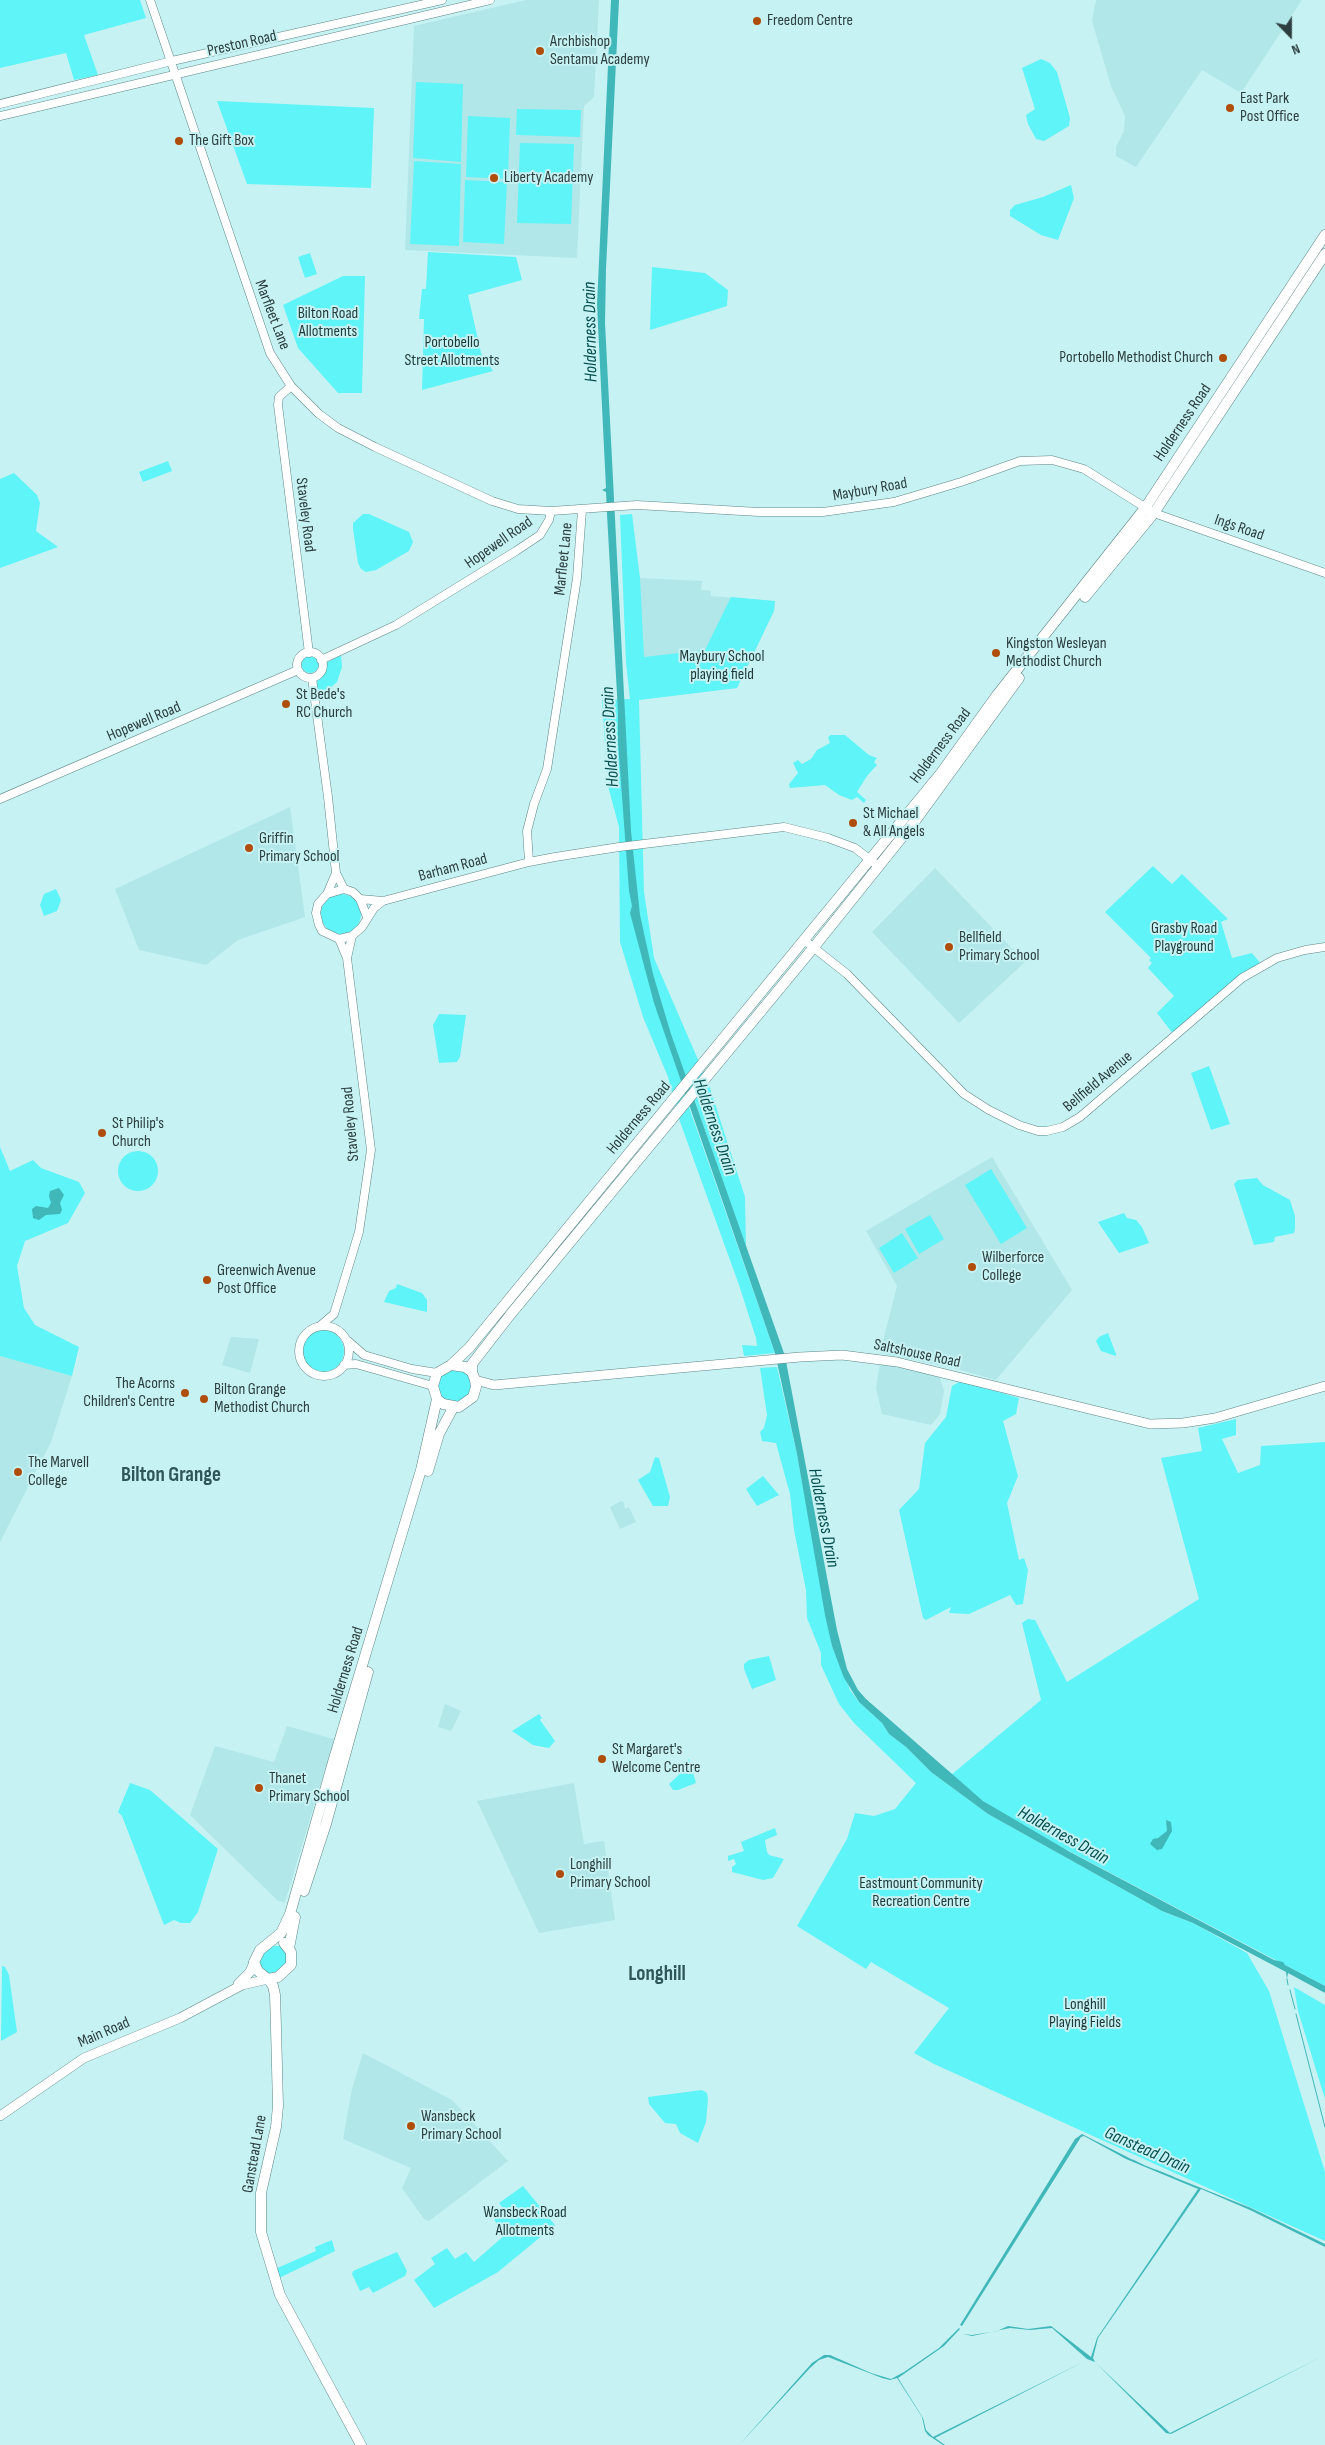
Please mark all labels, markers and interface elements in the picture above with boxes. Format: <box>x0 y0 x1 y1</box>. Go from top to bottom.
north arrow <box>1265 10 1315 60</box>
place label: Freedom Centre <box>767 11 853 31</box>
marker: Freedom Centre <box>751 15 763 27</box>
street label: Preston Road <box>205 27 279 61</box>
place label: Archbishop Sentamu Academy <box>550 32 650 70</box>
text: N <box>1289 40 1302 59</box>
marker: Archbishop Sentamu Academy <box>534 45 546 57</box>
place label: East Park Post Office <box>1240 89 1299 127</box>
marker: East Park Post Office <box>1224 102 1236 114</box>
place label: The Gift Box <box>189 131 254 151</box>
marker: The Gift Box <box>173 135 185 147</box>
place label: Liberty Academy <box>504 168 593 188</box>
marker: Liberty Academy <box>488 172 500 184</box>
street label: Marfleet Lane <box>250 277 294 353</box>
water label: Holderness Drain <box>579 282 603 382</box>
park label: Bilton Road Allotments <box>298 304 358 342</box>
park label: Portobello Street Allotments <box>404 333 500 371</box>
place label: Portobello Methodist Church <box>1059 348 1213 368</box>
marker: Portobello Methodist Church <box>1217 352 1229 364</box>
street label: Holderness Road <box>1150 381 1216 465</box>
street label: Maybury Road <box>831 474 909 506</box>
street label: Staveley Road <box>291 477 319 553</box>
street label: Ings Road <box>1212 511 1266 545</box>
street label: Hopewell Road <box>461 513 537 573</box>
street label: Marfleet Lane <box>551 522 577 596</box>
place label: Kingston Wesleyan Methodist Church <box>1006 634 1107 672</box>
park label: Maybury School playing field <box>680 647 764 685</box>
marker: Kingston Wesleyan Methodist Church <box>990 647 1002 659</box>
place label: St Bede's RC Church <box>296 685 352 723</box>
water label: Holderness Drain <box>598 686 624 788</box>
street label: Hopewell Road <box>104 698 184 746</box>
marker: St Bede's RC Church <box>280 698 292 710</box>
street label: Holderness Road <box>906 705 976 787</box>
place label: St Michael & All Angels <box>863 804 925 842</box>
marker: St Michael & All Angels <box>847 817 859 829</box>
place label: Griffin Primary School <box>259 829 340 867</box>
marker: Griffin Primary School <box>243 842 255 854</box>
street label: Barham Road <box>417 850 489 886</box>
park label: Grasby Road Playground <box>1151 919 1217 957</box>
place label: Bellfield Primary School <box>959 928 1040 966</box>
marker: Bellfield Primary School <box>943 941 955 953</box>
street label: Bellfield Avenue <box>1060 1048 1136 1116</box>
water label: Holderness Drain <box>687 1076 741 1178</box>
street label: Holderness Road <box>603 1078 675 1158</box>
street label: Staveley Road <box>338 1086 364 1162</box>
place label: St Philip's Church <box>112 1114 164 1152</box>
marker: St Philip's Church <box>96 1127 108 1139</box>
place label: Wilberforce College <box>982 1248 1044 1286</box>
place label: Greenwich Avenue Post Office <box>217 1261 316 1299</box>
marker: Wilberforce College <box>966 1261 978 1273</box>
marker: Greenwich Avenue Post Office <box>201 1274 213 1286</box>
street label: Saltshouse Road <box>872 1335 962 1373</box>
place label: The Acorns Children's Centre <box>83 1374 175 1412</box>
place label: Bilton Grange Methodist Church <box>214 1380 310 1418</box>
marker: The Acorns Children's Centre <box>179 1387 191 1399</box>
marker: Bilton Grange Methodist Church <box>198 1393 210 1405</box>
place label: The Marvell College <box>28 1453 89 1491</box>
district label: Bilton Grange <box>121 1463 221 1489</box>
marker: The Marvell College <box>12 1466 24 1478</box>
water label: Holderness Drain <box>803 1467 843 1569</box>
street label: Holderness Road <box>324 1625 368 1715</box>
place label: St Margaret's Welcome Centre <box>612 1740 700 1778</box>
marker: St Margaret's Welcome Centre <box>596 1753 608 1765</box>
place label: Thanet Primary School <box>269 1769 350 1807</box>
marker: Thanet Primary School <box>253 1782 265 1794</box>
water label: Holderness Drain <box>1014 1802 1112 1870</box>
place label: Longhill Primary School <box>570 1855 651 1893</box>
marker: Longhill Primary School <box>554 1868 566 1880</box>
park label: Eastmount Community Recreation Centre <box>859 1874 983 1912</box>
district label: Longhill <box>628 1962 686 1988</box>
park label: Longhill Playing Fields <box>1049 1995 1121 2033</box>
street label: Main Road <box>75 2013 133 2053</box>
place label: Wansbeck Primary School <box>421 2107 502 2145</box>
street label: Ganstead Lane <box>239 2114 271 2194</box>
marker: Wansbeck Primary School <box>405 2120 417 2132</box>
water label: Ganstead Drain <box>1101 2123 1193 2179</box>
park label: Wansbeck Road Allotments <box>483 2203 567 2241</box>

